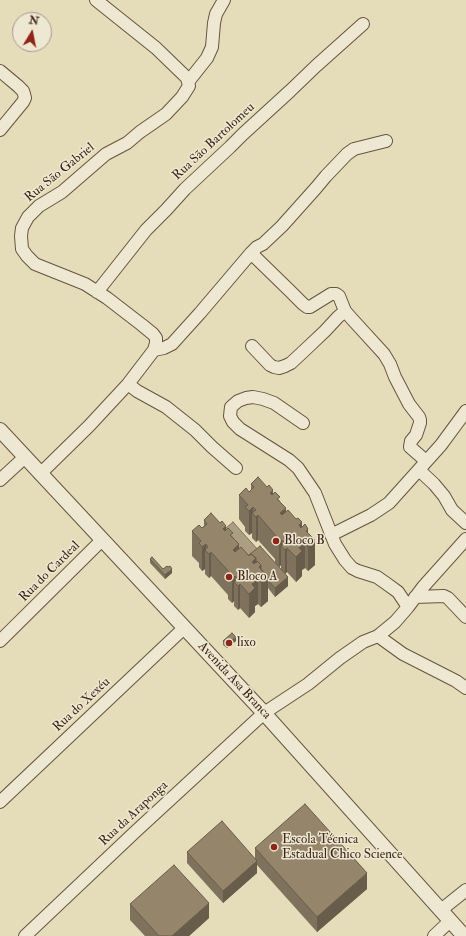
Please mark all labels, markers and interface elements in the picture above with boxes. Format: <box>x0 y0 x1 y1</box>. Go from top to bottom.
north arrow <box>12 12 52 52</box>
text: N <box>28 13 40 28</box>
street label: Rua São Bartolomeu <box>170 100 258 184</box>
street label: Rua São Gabriel <box>22 140 98 206</box>
place label: Bloco B <box>284 533 325 549</box>
marker: Bloco B <box>271 536 281 546</box>
street label: Rua do Cardeal <box>16 538 84 606</box>
place label: Bloco A <box>237 569 277 585</box>
marker: Bloco A <box>224 572 234 582</box>
place label: lixo <box>237 635 256 651</box>
marker: lixo <box>224 638 234 648</box>
street label: Avenida Asa Branca <box>194 639 274 723</box>
street label: Rua do Xexéu <box>50 675 114 735</box>
street label: Rua da Araponga <box>96 778 172 850</box>
place label: Escola Técnica Estadual Chico Science <box>282 832 402 863</box>
marker: Escola Técnica Estadual Chico Science <box>269 842 279 852</box>

